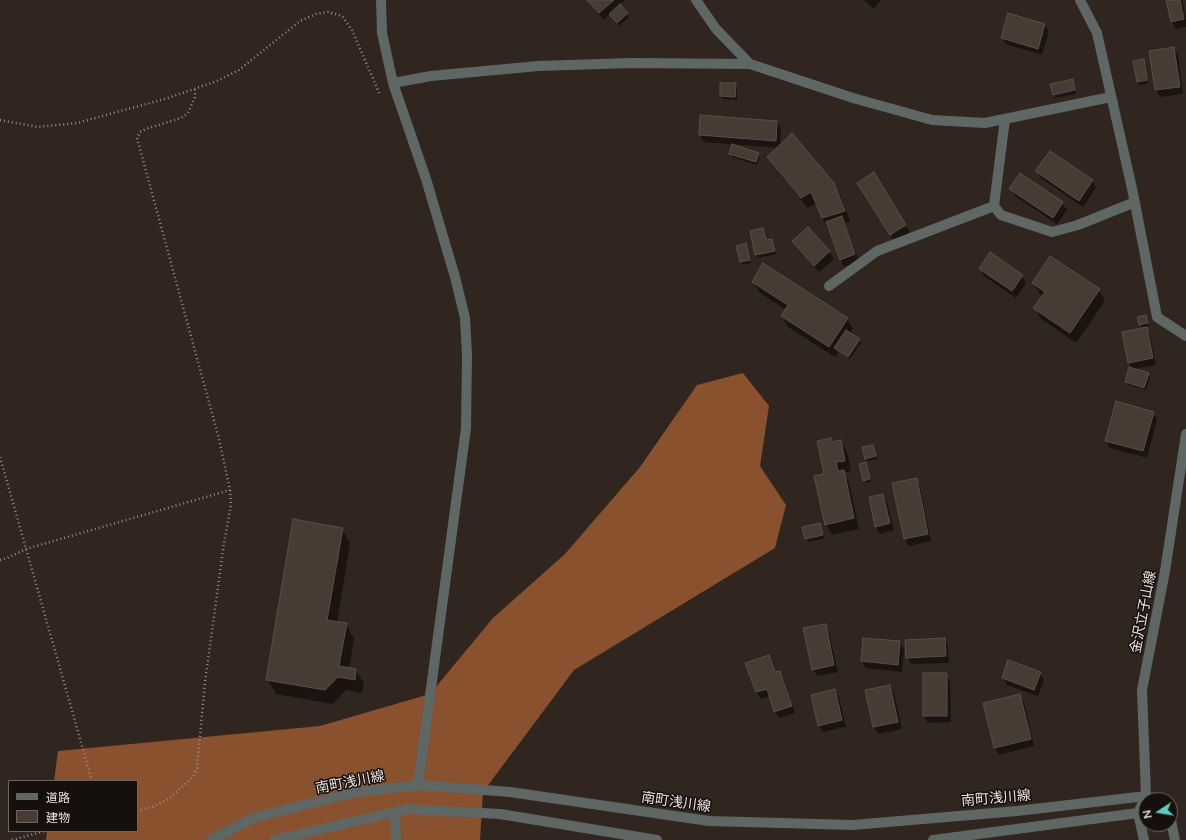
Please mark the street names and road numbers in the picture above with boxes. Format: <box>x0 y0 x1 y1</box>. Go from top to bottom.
street label: 金沢立子山線 <box>1127 569 1159 655</box>
street label: 南町浅川線 <box>314 767 386 797</box>
street label: 南町浅川線 <box>960 787 1032 809</box>
street label: 南町浅川線 <box>640 789 712 815</box>

